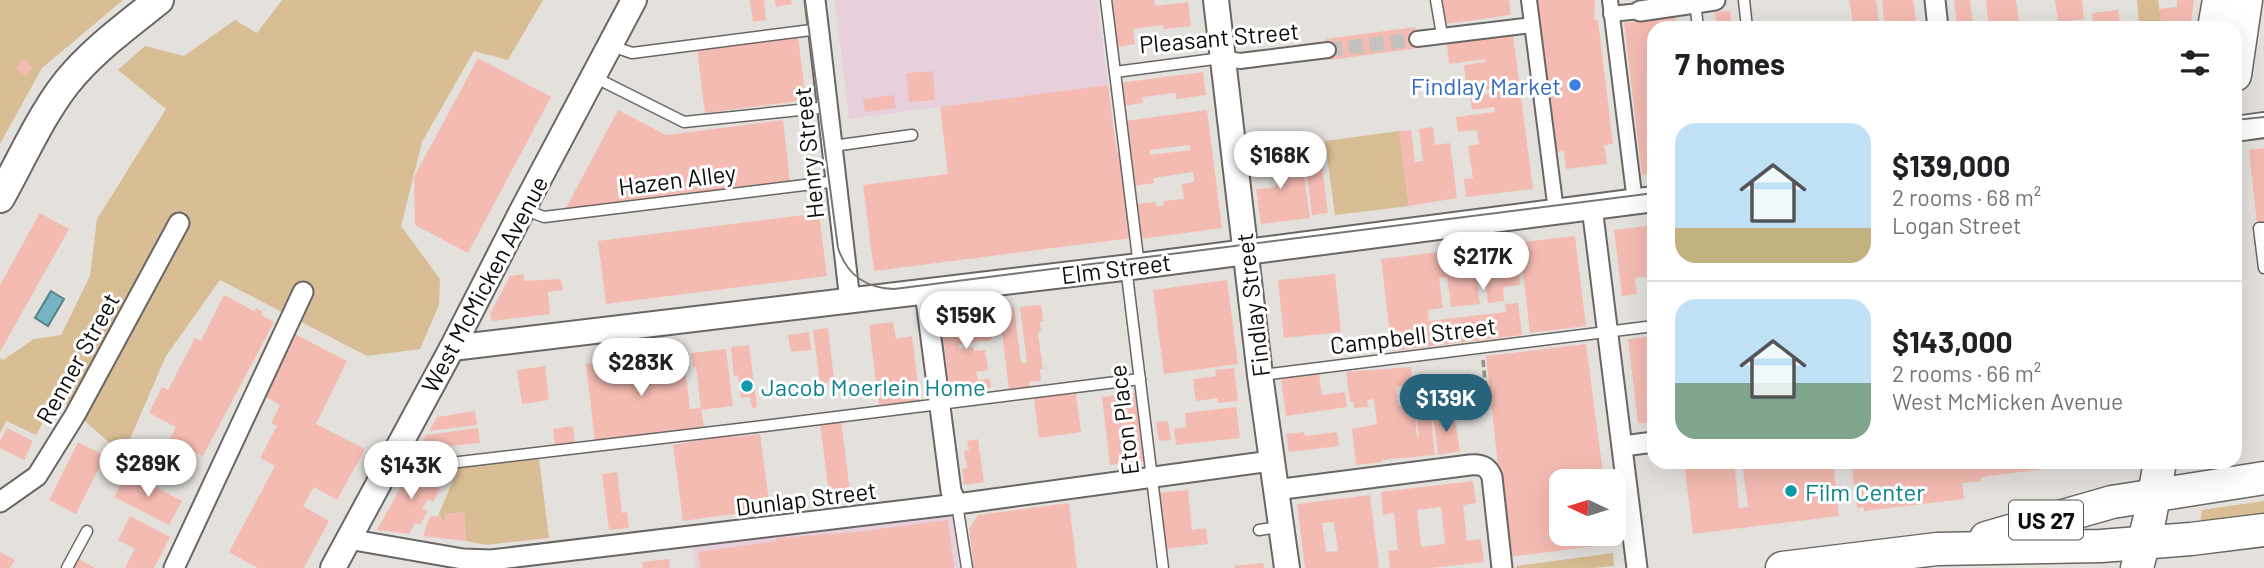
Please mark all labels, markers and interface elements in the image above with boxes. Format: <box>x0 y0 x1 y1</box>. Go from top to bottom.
street label: Pleasant Street <box>1138 16 1300 58</box>
icon: filters <box>2176 44 2214 82</box>
text: 7 homes <box>1675 45 1785 81</box>
place label: Findlay Market <box>1411 71 1561 100</box>
marker: Findlay Market <box>1567 77 1583 93</box>
street label: Henry Street <box>787 86 829 220</box>
pin: $168K <box>1231 132 1329 191</box>
text: $168K <box>1250 140 1310 168</box>
text: $139,000 <box>1892 147 2010 183</box>
icon: home <box>1731 151 1815 235</box>
street label: Hazen Alley <box>617 157 737 201</box>
street label: West McMicken Avenue <box>415 171 553 397</box>
text: 2 rooms · 68 m² <box>1892 183 2041 211</box>
text: Logan Street <box>1892 211 2021 239</box>
street label: Findlay Street <box>1229 231 1275 379</box>
pin: $217K <box>1434 232 1532 292</box>
text: $217K <box>1453 241 1513 269</box>
street label: Elm Street <box>1060 247 1172 289</box>
street label: Renner Street <box>29 288 125 428</box>
pin: $159K <box>917 292 1015 351</box>
text: $159K <box>936 300 996 328</box>
street label: Campbell Street <box>1328 310 1498 360</box>
text: $143,000 <box>1892 323 2013 359</box>
icon: home <box>1731 327 1815 411</box>
pin: $283K <box>592 338 690 398</box>
text: $283K <box>608 347 674 375</box>
text: 2 rooms · 66 m² <box>1892 359 2041 387</box>
street label: Eton Place <box>1102 363 1144 477</box>
place label: Jacob Moerlein Home <box>761 372 986 401</box>
pin: $139K <box>1397 374 1495 434</box>
marker: Jacob Moerlein Home <box>739 378 755 394</box>
text: $139K <box>1416 383 1476 411</box>
text: West McMicken Avenue <box>1892 387 2123 415</box>
pin: $289K <box>99 440 197 499</box>
pin: $143K <box>362 442 460 501</box>
text: $289K <box>115 448 181 476</box>
text: $143K <box>380 450 442 478</box>
north arrow <box>1549 469 1626 546</box>
map controls <box>1549 469 1626 546</box>
street label: Dunlap Street <box>734 475 878 521</box>
place label: Film Center <box>1805 477 1925 506</box>
marker: Film Center <box>1783 483 1799 499</box>
road number: US 27 <box>2009 500 2083 540</box>

